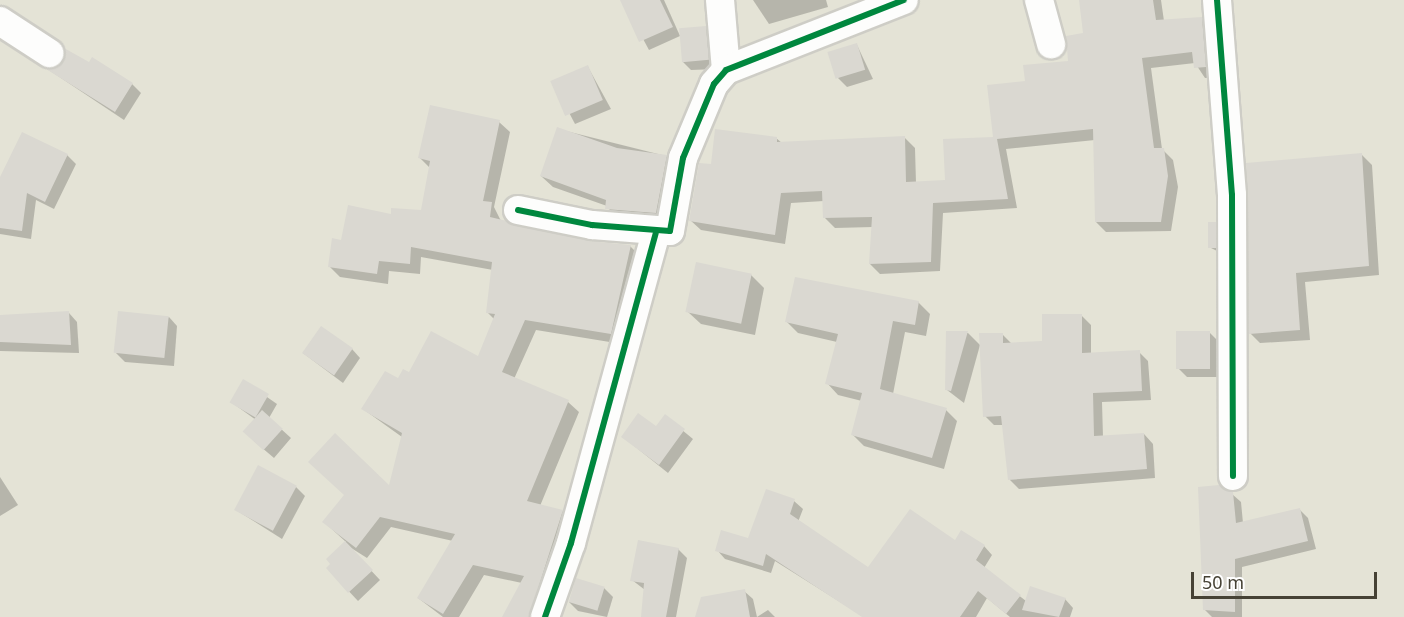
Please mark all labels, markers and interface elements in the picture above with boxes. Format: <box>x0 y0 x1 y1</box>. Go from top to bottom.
scale bar <box>1194 560 1380 598</box>
text: 50 m <box>1202 570 1244 594</box>

